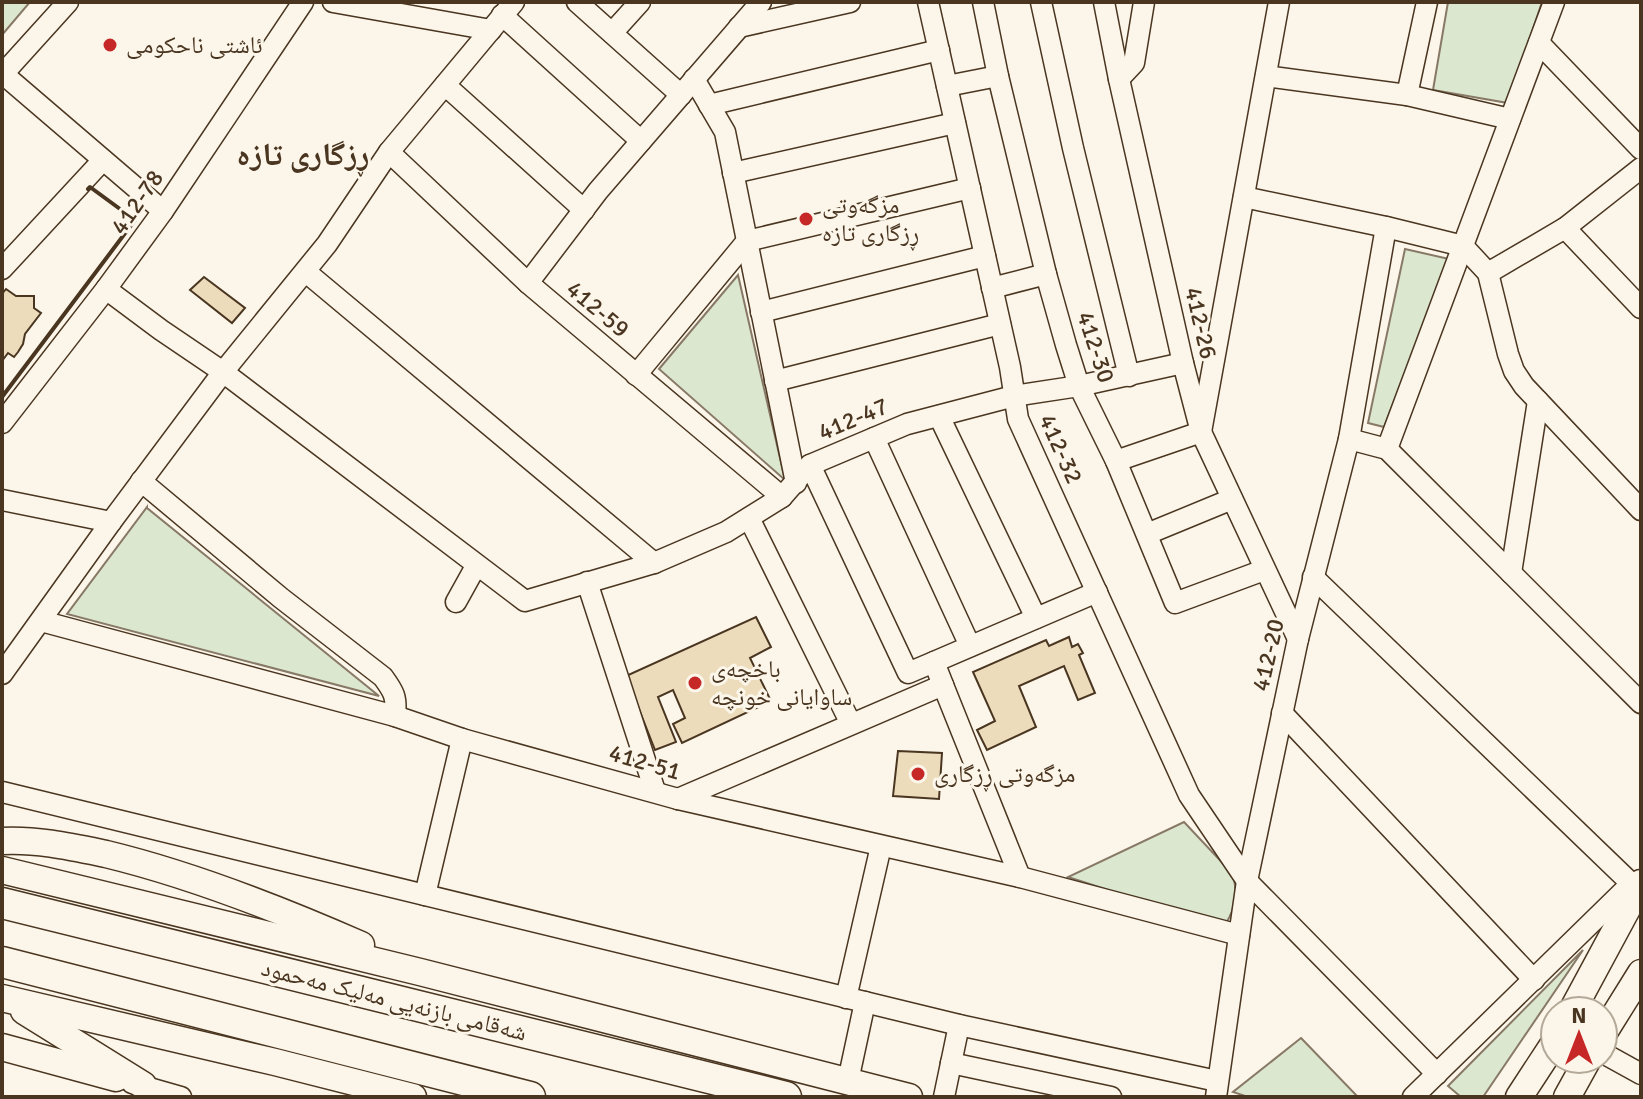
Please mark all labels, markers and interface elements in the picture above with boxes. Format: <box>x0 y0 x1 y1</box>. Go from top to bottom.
place label: ئاشتی ناحکومی <box>126 30 263 60</box>
marker: ئاشتی ناحکومی <box>101 36 119 54</box>
district label: ڕزگاری تازە <box>237 135 369 177</box>
street label: 412-78 <box>104 164 170 240</box>
place label: مزگەوتی ڕزگاری تازە <box>822 190 919 251</box>
marker: مزگەوتی ڕزگاری تازە <box>797 210 815 228</box>
street label: 412-59 <box>560 274 636 344</box>
street label: 412-26 <box>1178 284 1224 362</box>
street label: 412-30 <box>1070 308 1122 386</box>
street label: 412-47 <box>813 391 893 447</box>
street label: 412-32 <box>1032 409 1090 489</box>
street label: 412-20 <box>1245 616 1291 694</box>
place label: باخچەی ساوایانی خونچە <box>711 654 852 712</box>
marker: باخچەی ساوایانی خونچە <box>686 674 704 692</box>
street label: 412-51 <box>606 737 684 787</box>
place label: مزگەوتی ڕزگاری <box>934 759 1075 792</box>
marker: مزگەوتی ڕزگاری <box>909 765 927 783</box>
street label: شەقامی بازنەیی مەلیک مەحمود <box>258 952 530 1048</box>
north arrow <box>1539 995 1619 1075</box>
text: N <box>1571 1002 1587 1029</box>

